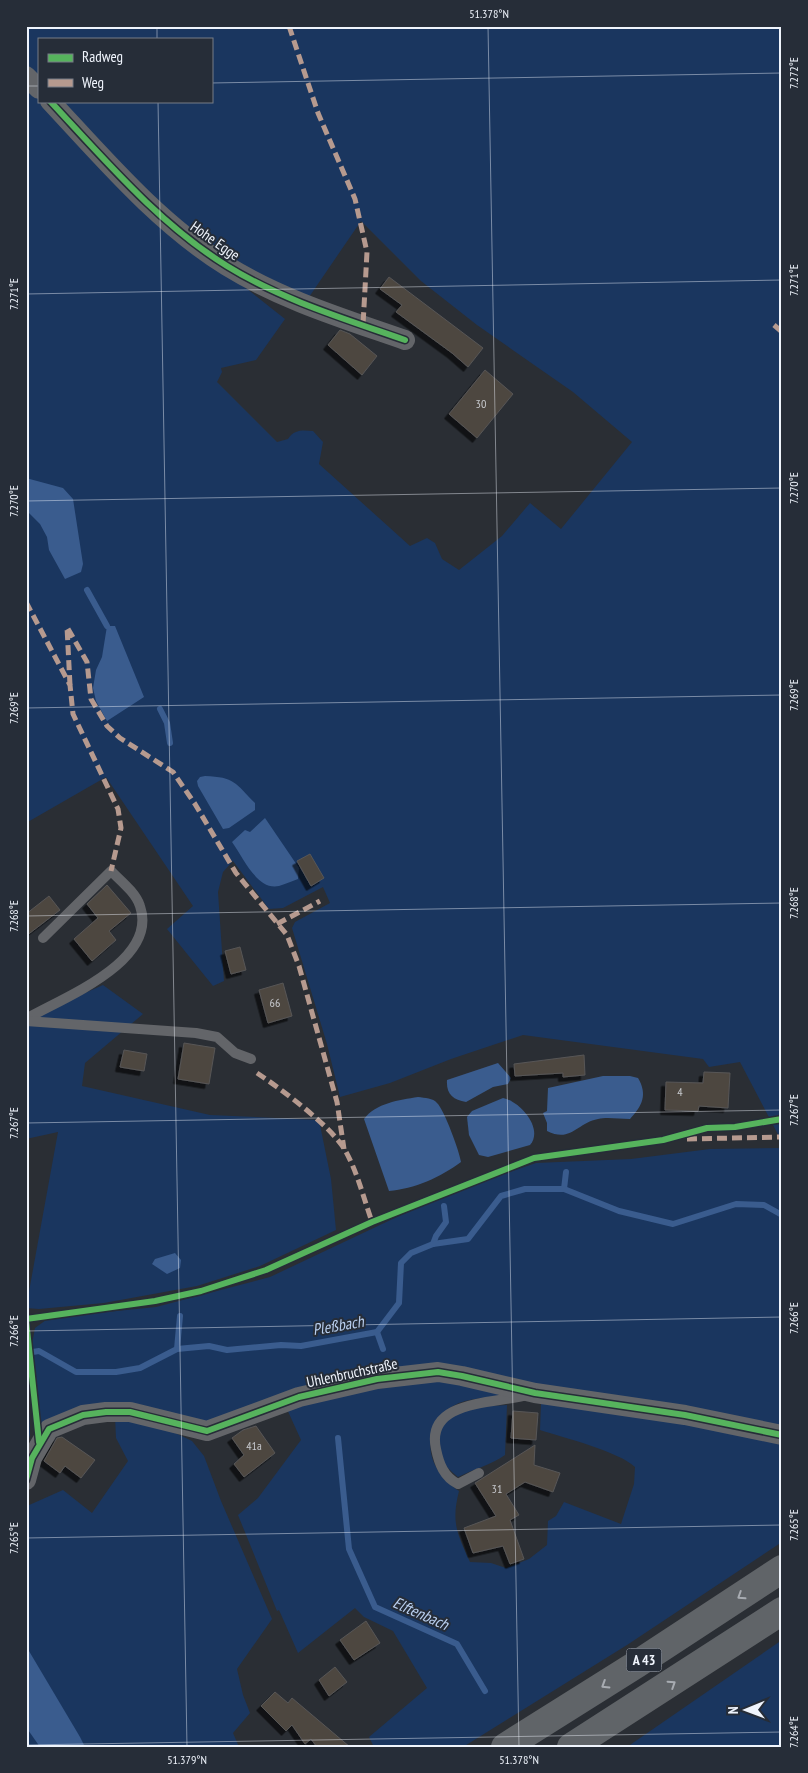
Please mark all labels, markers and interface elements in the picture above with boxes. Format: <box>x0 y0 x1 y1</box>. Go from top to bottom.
text: 51.378°N <box>469 6 509 21</box>
legend <box>38 38 212 102</box>
text: Radweg <box>82 47 123 66</box>
text: 7.272°E <box>786 57 801 89</box>
text: Weg <box>82 73 104 92</box>
street label: Hohe Egge <box>187 217 244 264</box>
text: 7.271°E <box>786 264 801 296</box>
text: 7.271°E <box>6 278 21 310</box>
house number: 30 <box>476 396 486 411</box>
text: 7.270°E <box>786 472 801 504</box>
text: 7.270°E <box>6 485 21 517</box>
text: 7.269°E <box>786 679 801 711</box>
text: 7.269°E <box>6 692 21 724</box>
text: 7.268°E <box>786 887 801 919</box>
text: 7.268°E <box>6 900 21 932</box>
house number: 66 <box>270 995 280 1010</box>
house number: 4 <box>677 1084 683 1099</box>
text: 7.267°E <box>786 1094 801 1126</box>
text: 7.267°E <box>6 1107 21 1139</box>
text: 7.266°E <box>786 1302 801 1334</box>
water label: Pleßbach <box>311 1311 366 1339</box>
text: 7.266°E <box>6 1315 21 1347</box>
street label: Uhlenbruchstraße <box>305 1354 399 1391</box>
house number: 41a <box>246 1438 262 1453</box>
house number: 31 <box>492 1481 502 1496</box>
text: 7.265°E <box>786 1509 801 1541</box>
text: 7.265°E <box>6 1522 21 1554</box>
one-way arrow <box>737 1590 747 1599</box>
water label: Elftenbach <box>390 1592 453 1634</box>
road number: A 43 <box>626 1648 662 1672</box>
one-way arrow <box>601 1678 610 1688</box>
one-way arrow <box>666 1680 675 1690</box>
north arrow <box>720 1686 770 1736</box>
text: N <box>724 1706 742 1714</box>
text: 7.264°E <box>786 1716 801 1748</box>
text: 51.379°N <box>167 1752 207 1767</box>
text: 51.378°N <box>499 1752 539 1767</box>

